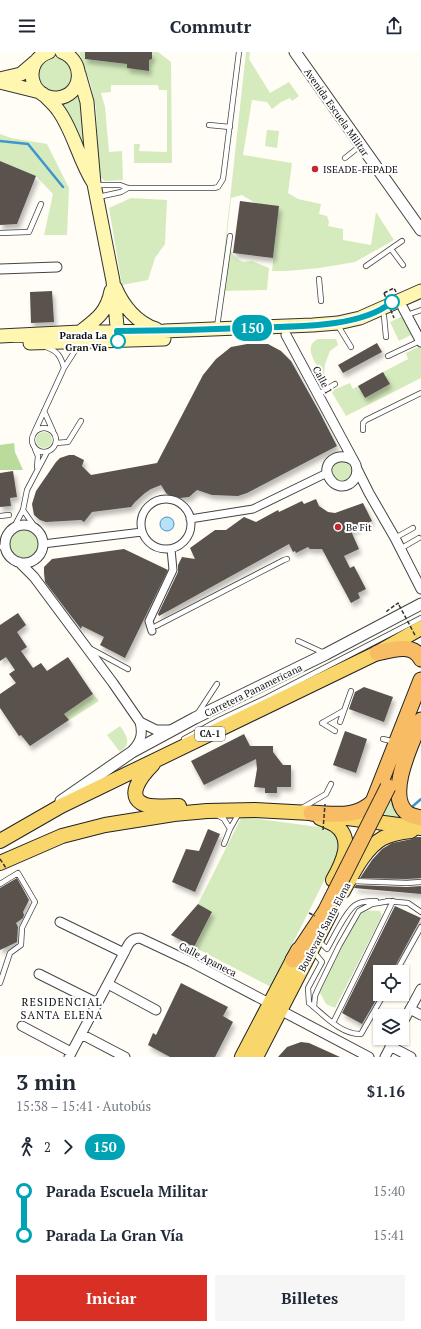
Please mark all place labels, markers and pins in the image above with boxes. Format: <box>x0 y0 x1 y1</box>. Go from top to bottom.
place label: ISEADE-FEPADE <box>323 163 398 176</box>
marker: ISEADE-FEPADE <box>310 164 320 174</box>
unlabelled marker <box>384 294 400 310</box>
place label: Parada La Gran Vía <box>60 329 107 354</box>
marker: Parada La Gran Vía <box>110 333 126 349</box>
place label: Be Fit <box>346 521 372 534</box>
marker: Be Fit <box>333 522 343 532</box>

